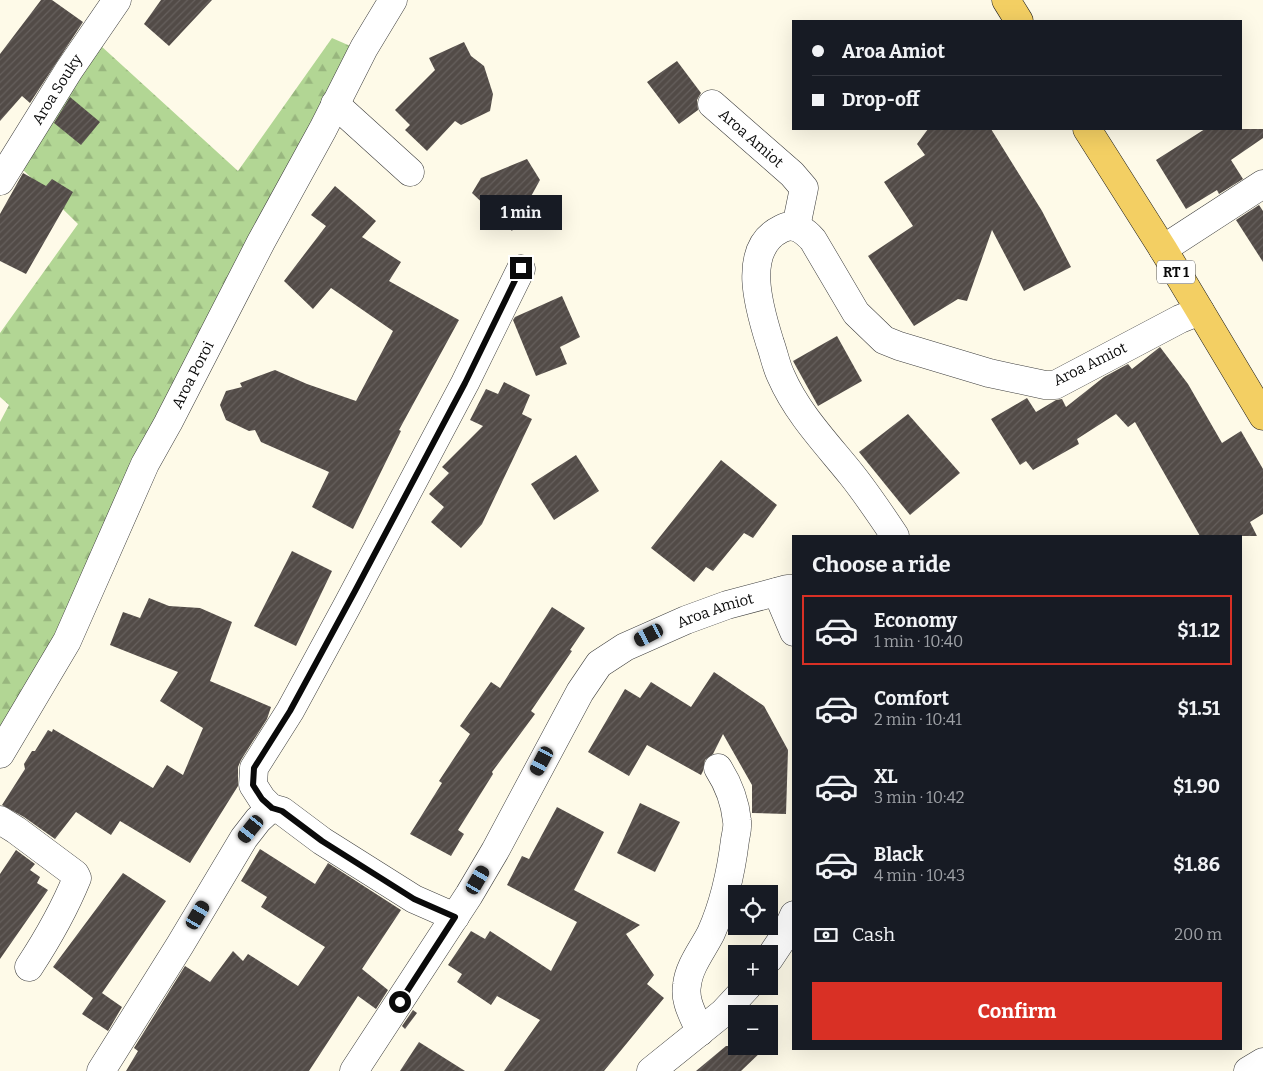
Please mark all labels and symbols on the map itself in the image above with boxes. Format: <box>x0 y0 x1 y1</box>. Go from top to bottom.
street label: Aroa Souky <box>28 51 86 128</box>
street label: Aroa Amiot <box>715 105 787 172</box>
callout: 1 min <box>480 196 562 230</box>
route end <box>510 257 532 279</box>
road number: RT 1 <box>1157 260 1195 284</box>
street label: Aroa Poroi <box>168 338 218 411</box>
street label: Aroa Amiot <box>1050 338 1130 390</box>
street label: Aroa Amiot <box>674 589 756 632</box>
car <box>632 622 665 648</box>
car <box>528 744 555 778</box>
car <box>235 813 266 845</box>
car <box>464 863 491 897</box>
car <box>184 898 211 932</box>
route start <box>389 991 411 1013</box>

